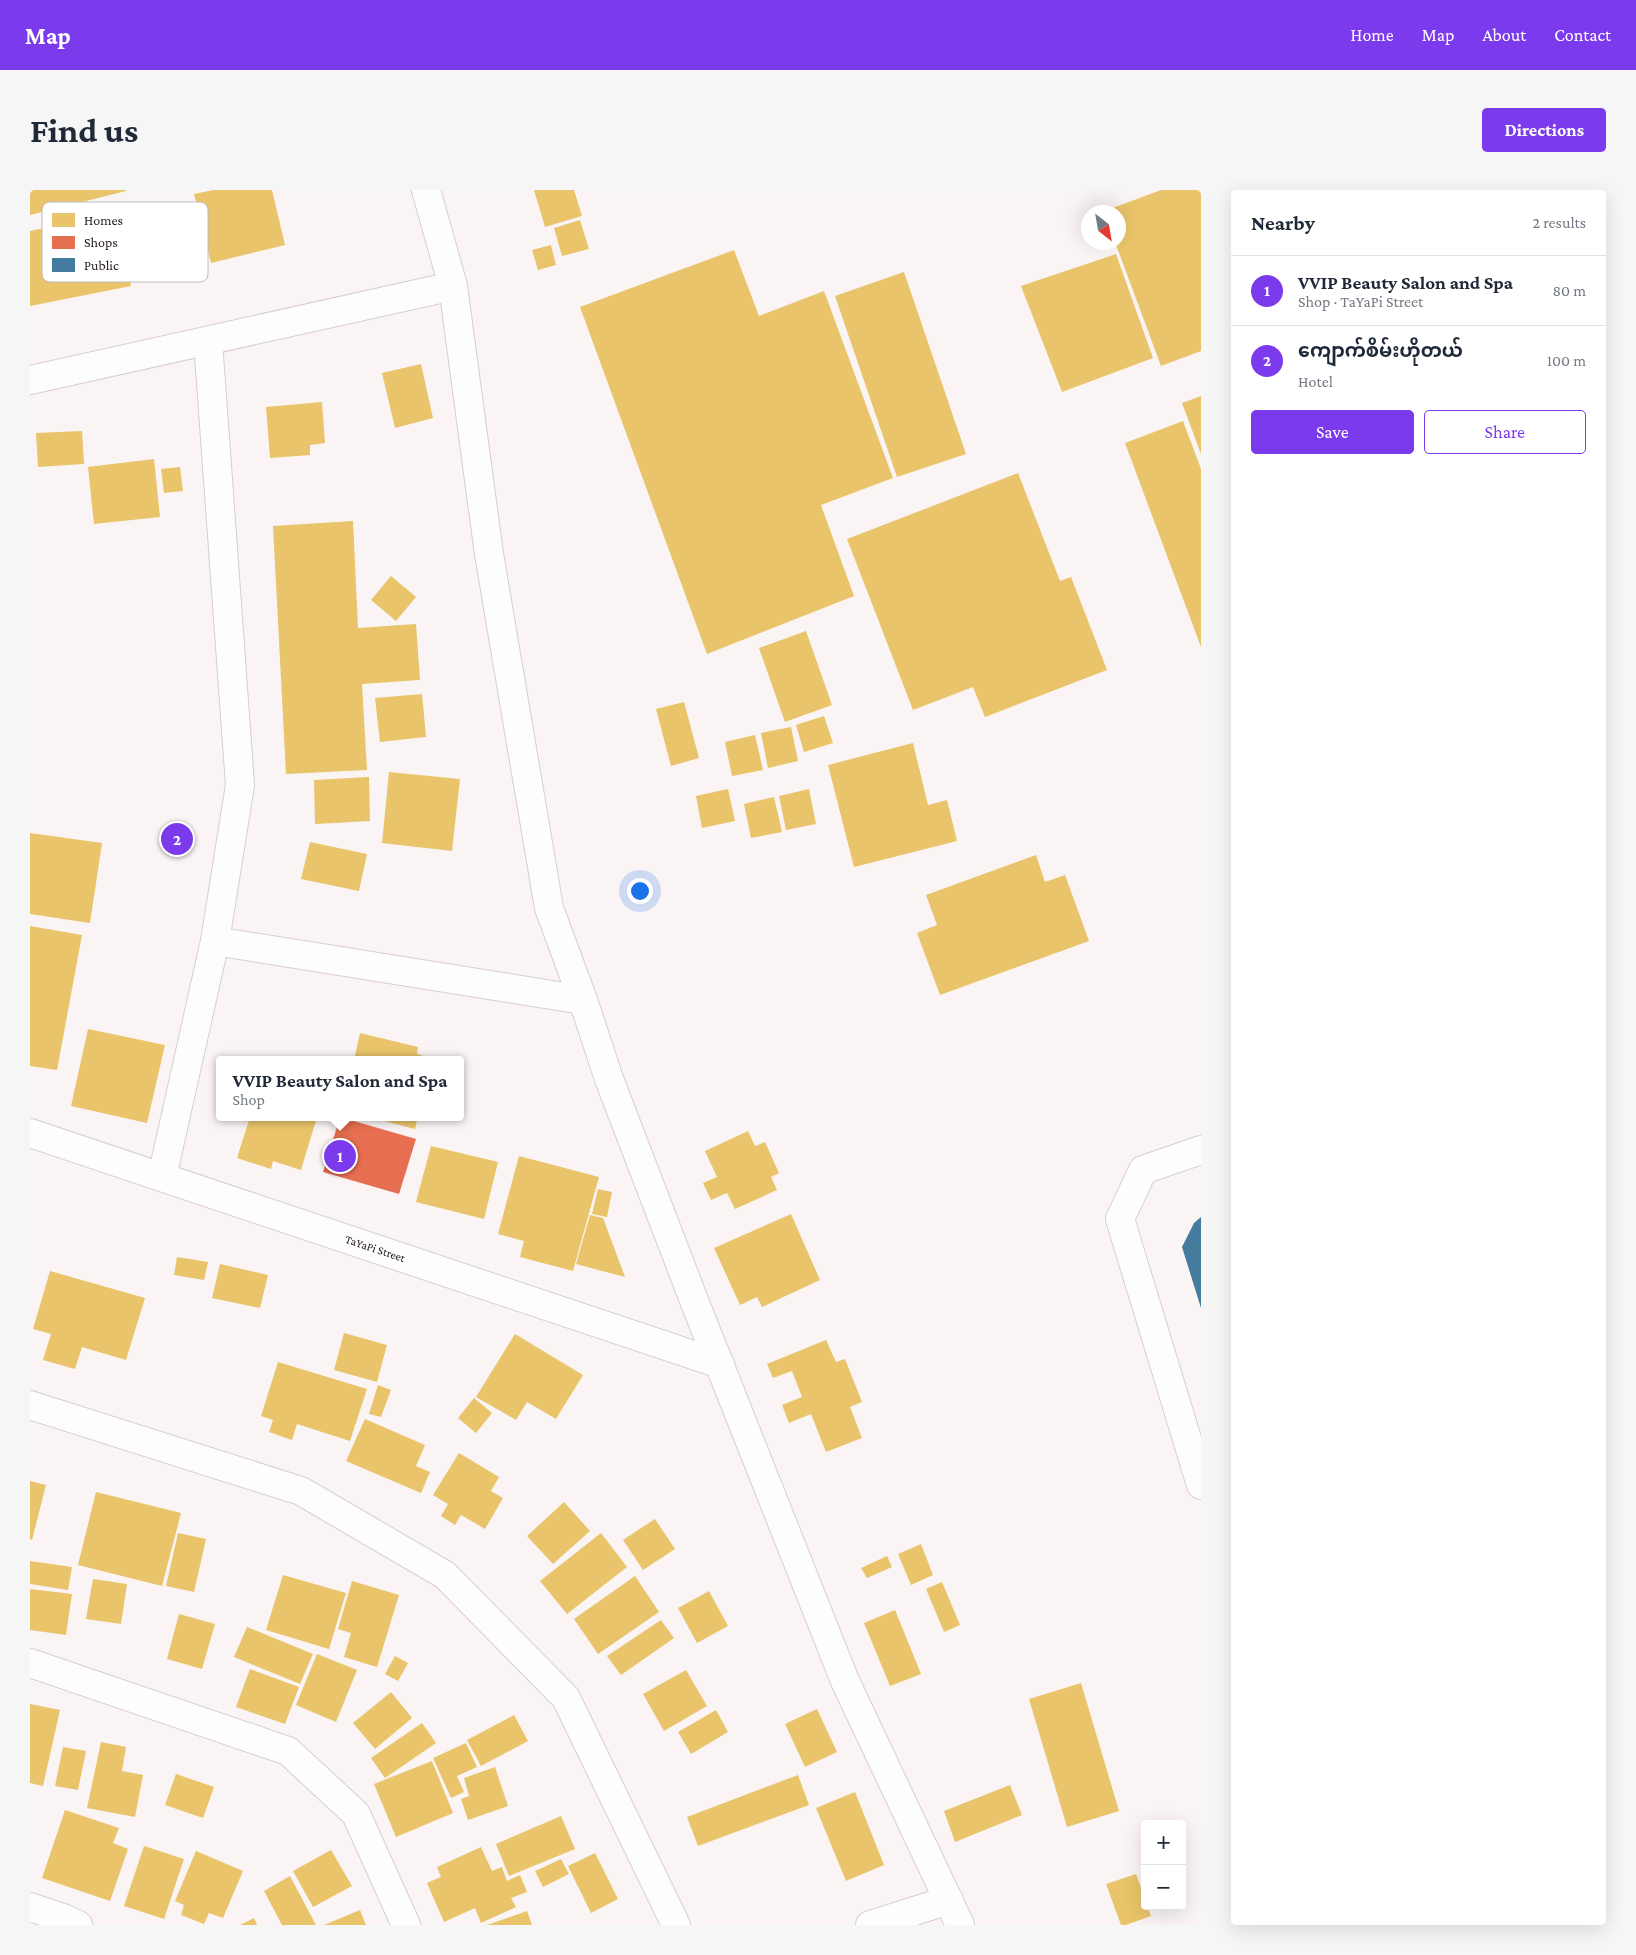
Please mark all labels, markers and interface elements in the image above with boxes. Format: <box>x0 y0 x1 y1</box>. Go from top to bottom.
text: Map <box>25 22 71 49</box>
text: Home <box>1351 25 1394 45</box>
text: Map <box>1422 25 1454 45</box>
text: About <box>1482 25 1526 45</box>
text: Contact <box>1554 25 1611 45</box>
button: Directions <box>1482 108 1606 152</box>
text: Find us <box>30 111 138 150</box>
legend <box>42 202 208 282</box>
north arrow <box>1081 205 1126 250</box>
text: Nearby <box>1251 211 1315 235</box>
text: Homes <box>84 212 123 228</box>
text: 2 results <box>1533 214 1586 231</box>
text: Shops <box>84 234 118 250</box>
text: Public <box>84 257 119 273</box>
text: VVIP Beauty Salon and Spa <box>1298 272 1513 293</box>
text: 1 <box>1264 282 1270 299</box>
text: 80 m <box>1552 282 1586 299</box>
text: Shop · TaYaPi Street <box>1298 293 1423 310</box>
text: ကျောက်စိမ်းဟိုတယ် <box>1298 340 1463 361</box>
text: 2 <box>1263 352 1271 369</box>
text: 100 m <box>1547 352 1586 369</box>
text: Hotel <box>1298 373 1333 390</box>
button: Save <box>1251 410 1414 454</box>
button: Share <box>1424 410 1586 454</box>
pin: 2 <box>161 820 193 858</box>
your location <box>627 878 653 904</box>
popup <box>216 1056 464 1121</box>
text: VVIP Beauty Salon and Spa <box>232 1070 448 1091</box>
text: Shop <box>232 1091 265 1108</box>
pin: 1 <box>324 1137 356 1175</box>
street label: TaYaPi Street <box>343 1232 408 1265</box>
map controls <box>1141 1820 1186 1910</box>
button: + <box>1141 1820 1186 1865</box>
button: − <box>1141 1865 1186 1910</box>

